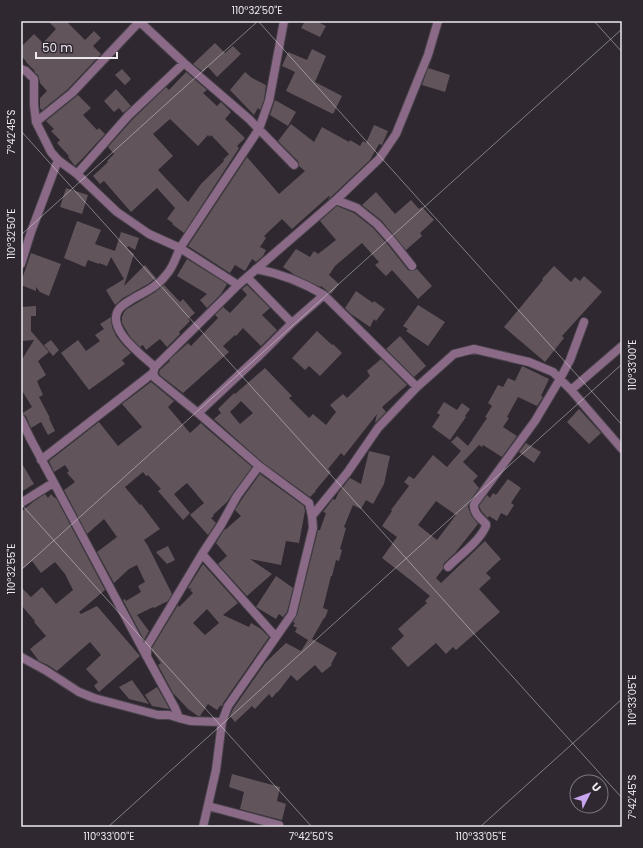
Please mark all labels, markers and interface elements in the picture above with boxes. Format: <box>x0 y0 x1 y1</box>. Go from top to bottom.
text: 110°32'50"E <box>232 3 282 18</box>
scale bar <box>36 34 117 60</box>
text: 50 m <box>42 39 73 56</box>
text: 7°42'45"S <box>4 110 19 154</box>
text: 110°32'50"E <box>4 209 19 259</box>
text: 110°33'00"E <box>625 340 640 390</box>
text: 110°32'55"E <box>4 544 19 594</box>
text: 110°33'05"E <box>625 675 640 725</box>
north arrow <box>569 774 609 814</box>
text: 7°42'45"S <box>625 775 640 819</box>
text: U <box>588 779 605 796</box>
text: 110°33'00"E <box>84 829 134 844</box>
text: 7°42'50"S <box>289 829 333 844</box>
text: 110°33'05"E <box>456 829 506 844</box>

